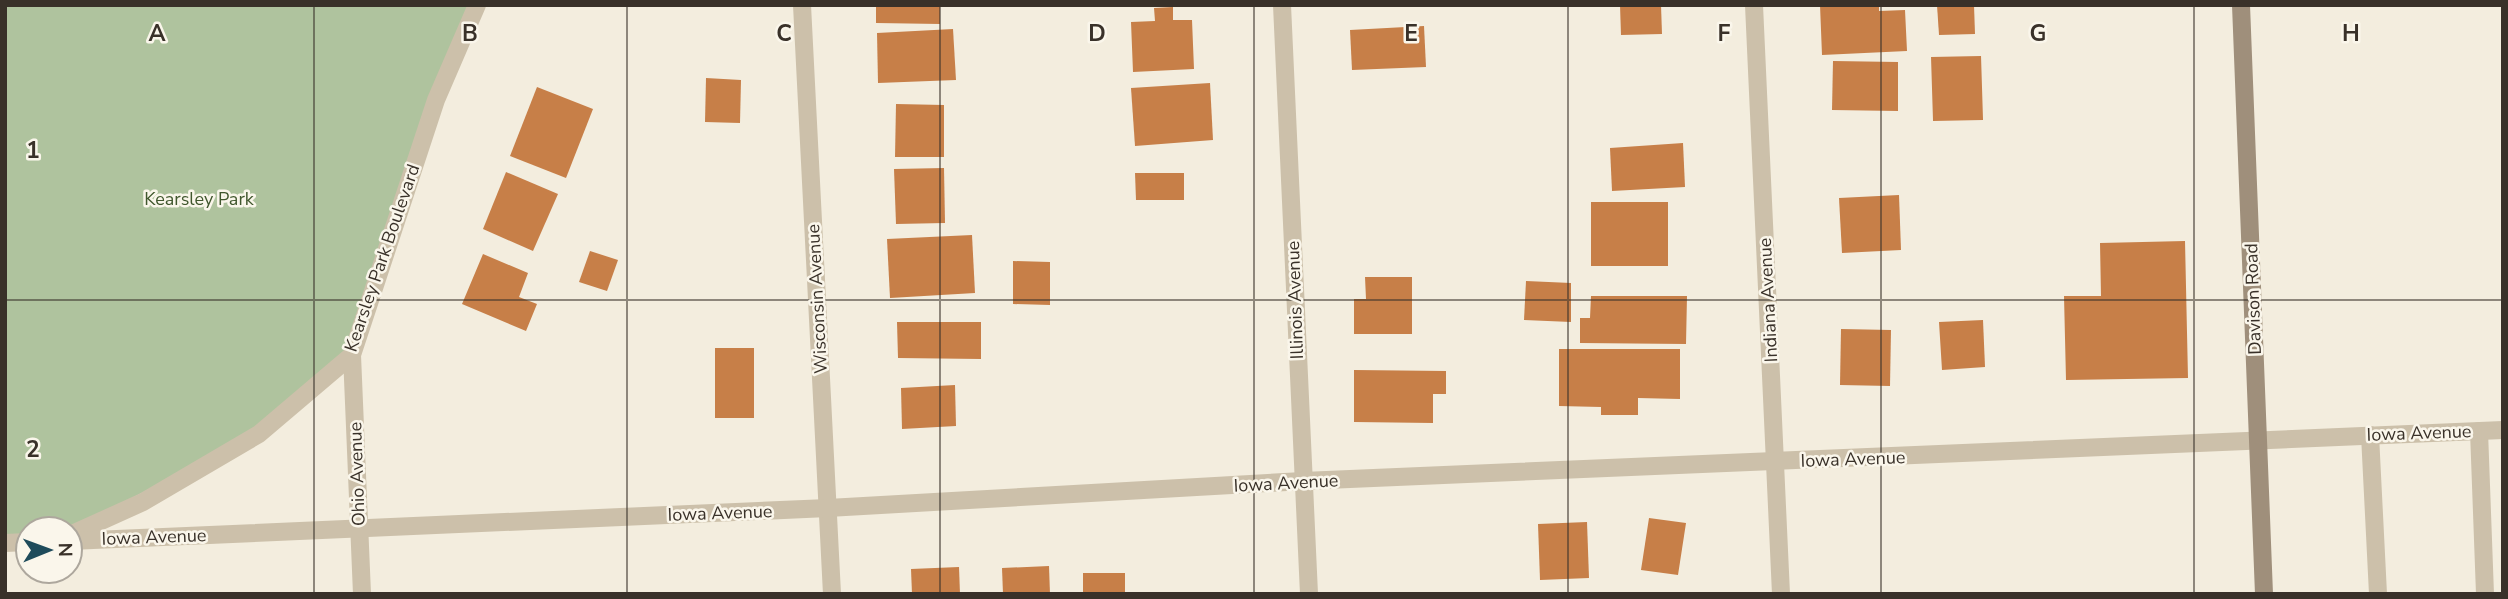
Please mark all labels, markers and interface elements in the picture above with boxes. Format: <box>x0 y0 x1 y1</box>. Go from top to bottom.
text: A <box>148 18 166 49</box>
text: B <box>462 18 478 49</box>
text: C <box>776 18 792 49</box>
text: D <box>1088 18 1106 49</box>
text: E <box>1404 18 1418 49</box>
text: F <box>1718 18 1731 49</box>
text: G <box>2030 18 2046 49</box>
text: H <box>2342 18 2360 49</box>
text: 1 <box>26 135 40 166</box>
street label: Kearsley Park Boulevard <box>339 161 425 355</box>
park label: Kearsley Park <box>144 187 255 211</box>
street label: Wisconsin Avenue <box>801 223 833 375</box>
street label: Indiana Avenue <box>1753 237 1783 363</box>
street label: Illinois Avenue <box>1281 240 1309 360</box>
street label: Davison Road <box>2239 243 2267 355</box>
street label: Iowa Avenue <box>2366 419 2472 447</box>
street label: Ohio Avenue <box>343 422 371 526</box>
text: 2 <box>26 434 40 465</box>
street label: Iowa Avenue <box>1800 445 1906 473</box>
street label: Iowa Avenue <box>1233 468 1339 498</box>
street label: Iowa Avenue <box>667 499 773 527</box>
north arrow <box>14 515 84 585</box>
street label: Iowa Avenue <box>101 523 207 551</box>
text: N <box>52 542 78 557</box>

